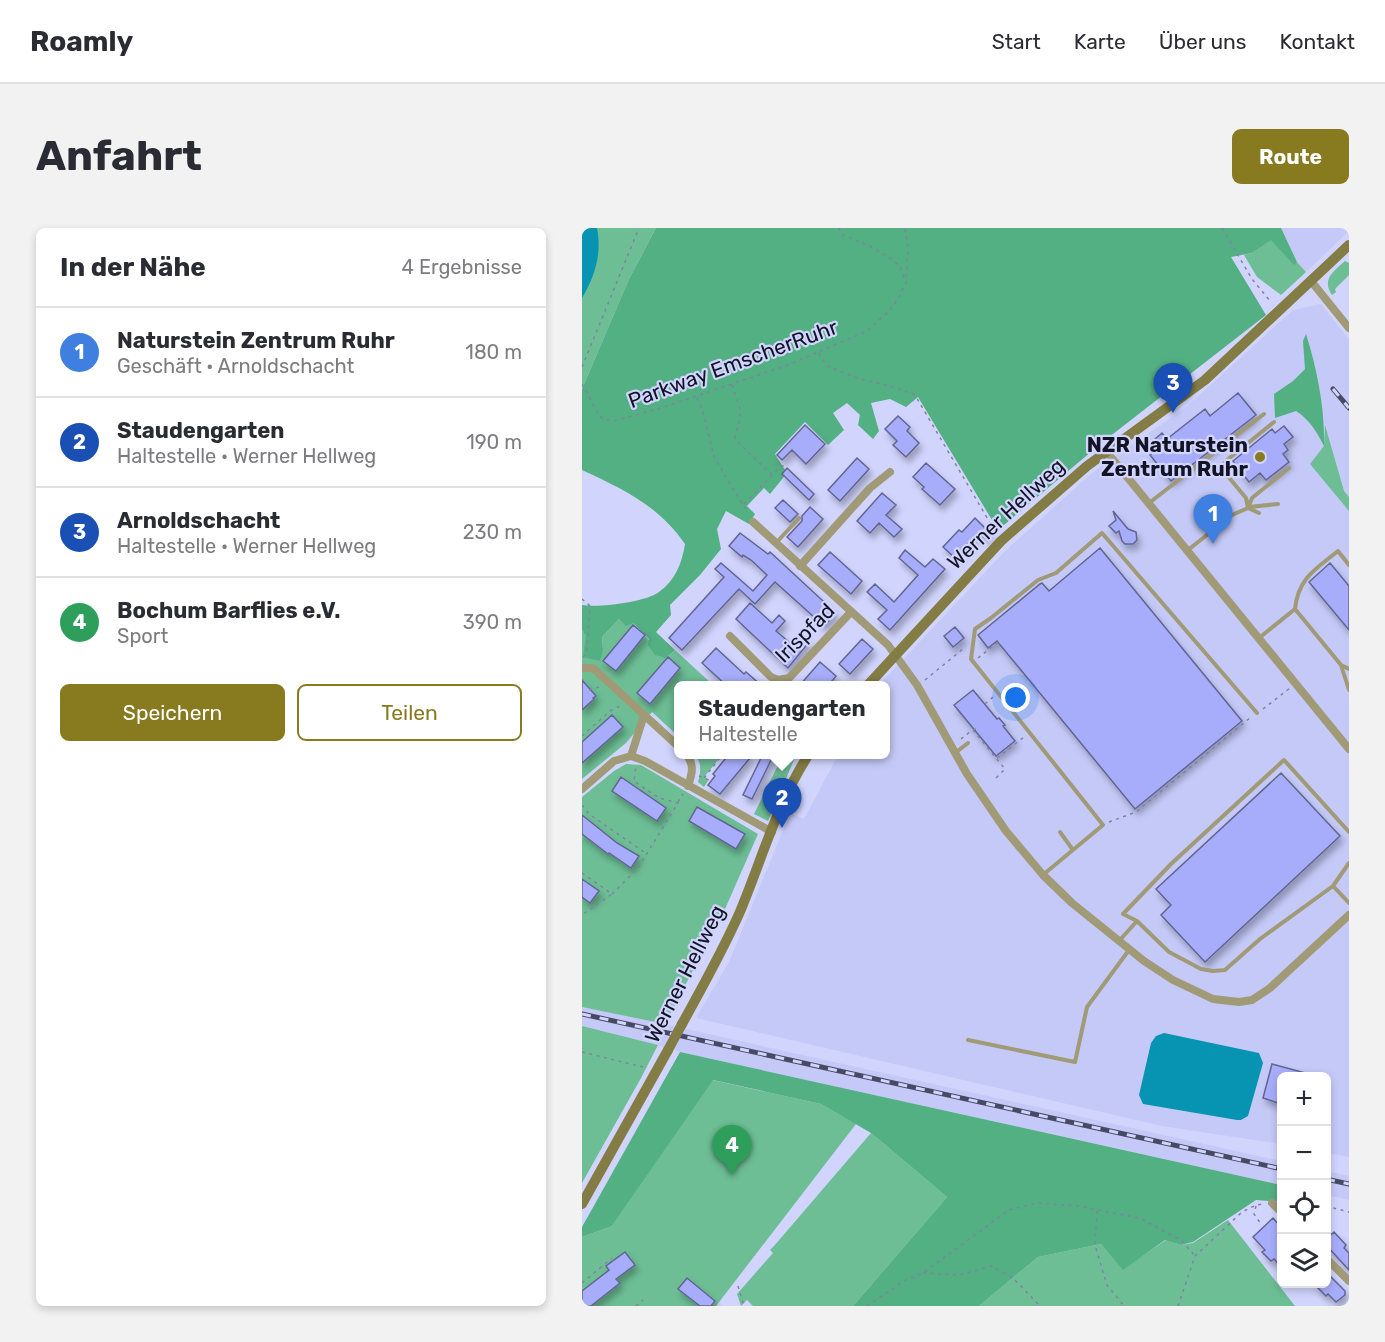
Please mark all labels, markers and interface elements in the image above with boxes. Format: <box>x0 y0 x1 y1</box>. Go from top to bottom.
text: Roamly <box>30 25 133 58</box>
text: Start <box>992 29 1041 54</box>
text: Karte <box>1074 29 1126 54</box>
text: Über uns <box>1159 29 1247 54</box>
text: Kontakt <box>1280 29 1355 54</box>
button: Route <box>1232 129 1349 184</box>
text: Anfahrt <box>36 131 202 181</box>
text: In der Nähe <box>60 252 206 283</box>
text: 4 Ergebnisse <box>402 255 522 279</box>
street label: Parkway EmscherRuhr <box>625 314 841 413</box>
text: Naturstein Zentrum Ruhr <box>117 327 395 354</box>
text: 1 <box>75 340 84 364</box>
text: 180 m <box>465 340 522 364</box>
text: Geschäft · Arnoldschacht <box>117 354 354 378</box>
pin: 3 <box>1154 364 1192 413</box>
text: Staudengarten <box>117 417 284 444</box>
text: 2 <box>73 430 86 454</box>
text: 190 m <box>466 430 522 454</box>
place label: NZR Naturstein Zentrum Ruhr <box>1087 432 1248 481</box>
text: Haltestelle · Werner Hellweg <box>117 444 376 468</box>
marker: NZR Naturstein Zentrum Ruhr <box>1253 450 1267 464</box>
street label: Werner Hellweg <box>942 453 1069 574</box>
pin: 1 <box>1194 494 1232 544</box>
text: Arnoldschacht <box>117 507 280 534</box>
text: 3 <box>73 520 86 544</box>
text: 230 m <box>463 520 522 544</box>
text: Haltestelle · Werner Hellweg <box>117 534 376 558</box>
text: Bochum Barflies e.V. <box>117 597 341 624</box>
street label: Irispfad <box>770 598 840 668</box>
text: 4 <box>73 610 86 634</box>
text: 390 m <box>463 610 522 634</box>
text: Sport <box>117 624 168 648</box>
popup <box>674 681 890 759</box>
your location <box>1001 683 1030 712</box>
button: Speichern <box>60 684 285 741</box>
button: Teilen <box>297 684 522 741</box>
text: Staudengarten <box>698 695 866 722</box>
text: Haltestelle <box>698 722 798 746</box>
pin: 2 <box>762 778 802 828</box>
street label: Werner Hellweg <box>639 901 730 1047</box>
map controls <box>1277 1072 1331 1288</box>
button: + <box>1277 1072 1331 1126</box>
pin: 4 <box>712 1126 752 1175</box>
button: − <box>1277 1126 1331 1180</box>
button: locate <box>1277 1180 1331 1234</box>
button: layers <box>1277 1234 1331 1288</box>

